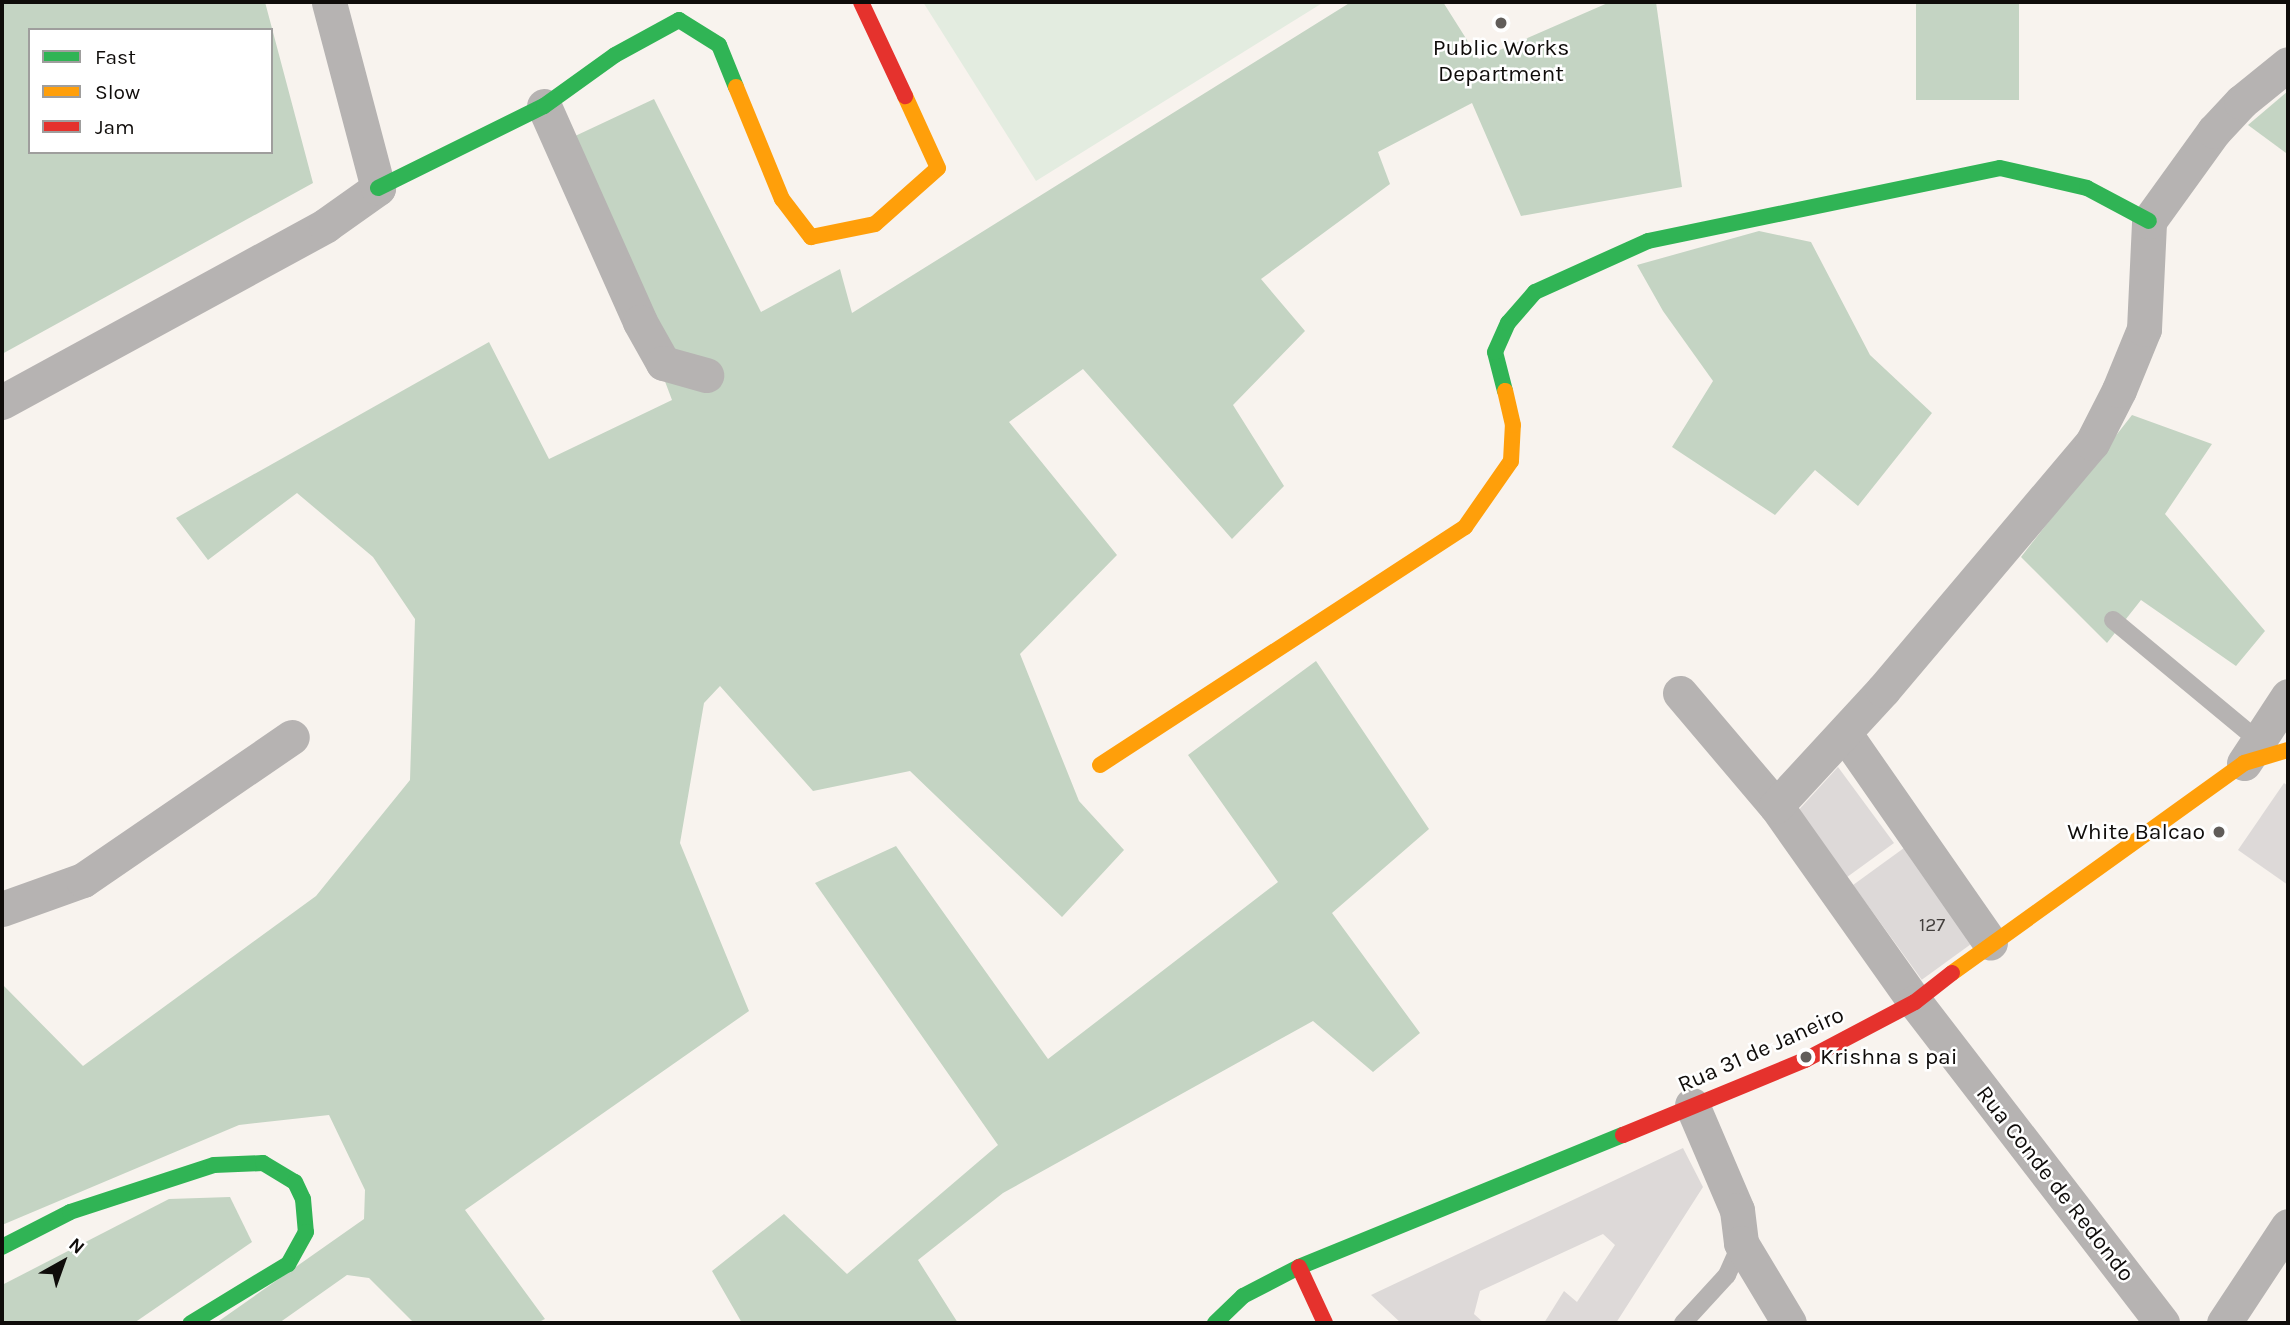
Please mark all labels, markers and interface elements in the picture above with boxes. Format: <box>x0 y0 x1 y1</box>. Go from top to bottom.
marker: Public Works Department <box>1493 15 1509 31</box>
legend <box>28 28 273 154</box>
place label: Public Works Department <box>1433 34 1569 88</box>
text: Fast <box>95 45 136 69</box>
text: Slow <box>95 80 140 104</box>
text: Jam <box>95 115 135 139</box>
place label: White Balcao <box>2067 818 2205 846</box>
marker: White Balcao <box>2211 824 2227 840</box>
house number: 127 <box>1919 915 1945 937</box>
street label: Rua 31 de Janeiro <box>1674 1001 1848 1099</box>
place label: Krishna s pai <box>1820 1043 1958 1071</box>
marker: Krishna s pai <box>1798 1049 1814 1065</box>
street label: Rua Conde de Redondo <box>1970 1081 2140 1287</box>
north arrow <box>28 1227 98 1297</box>
text: N <box>64 1233 89 1259</box>

